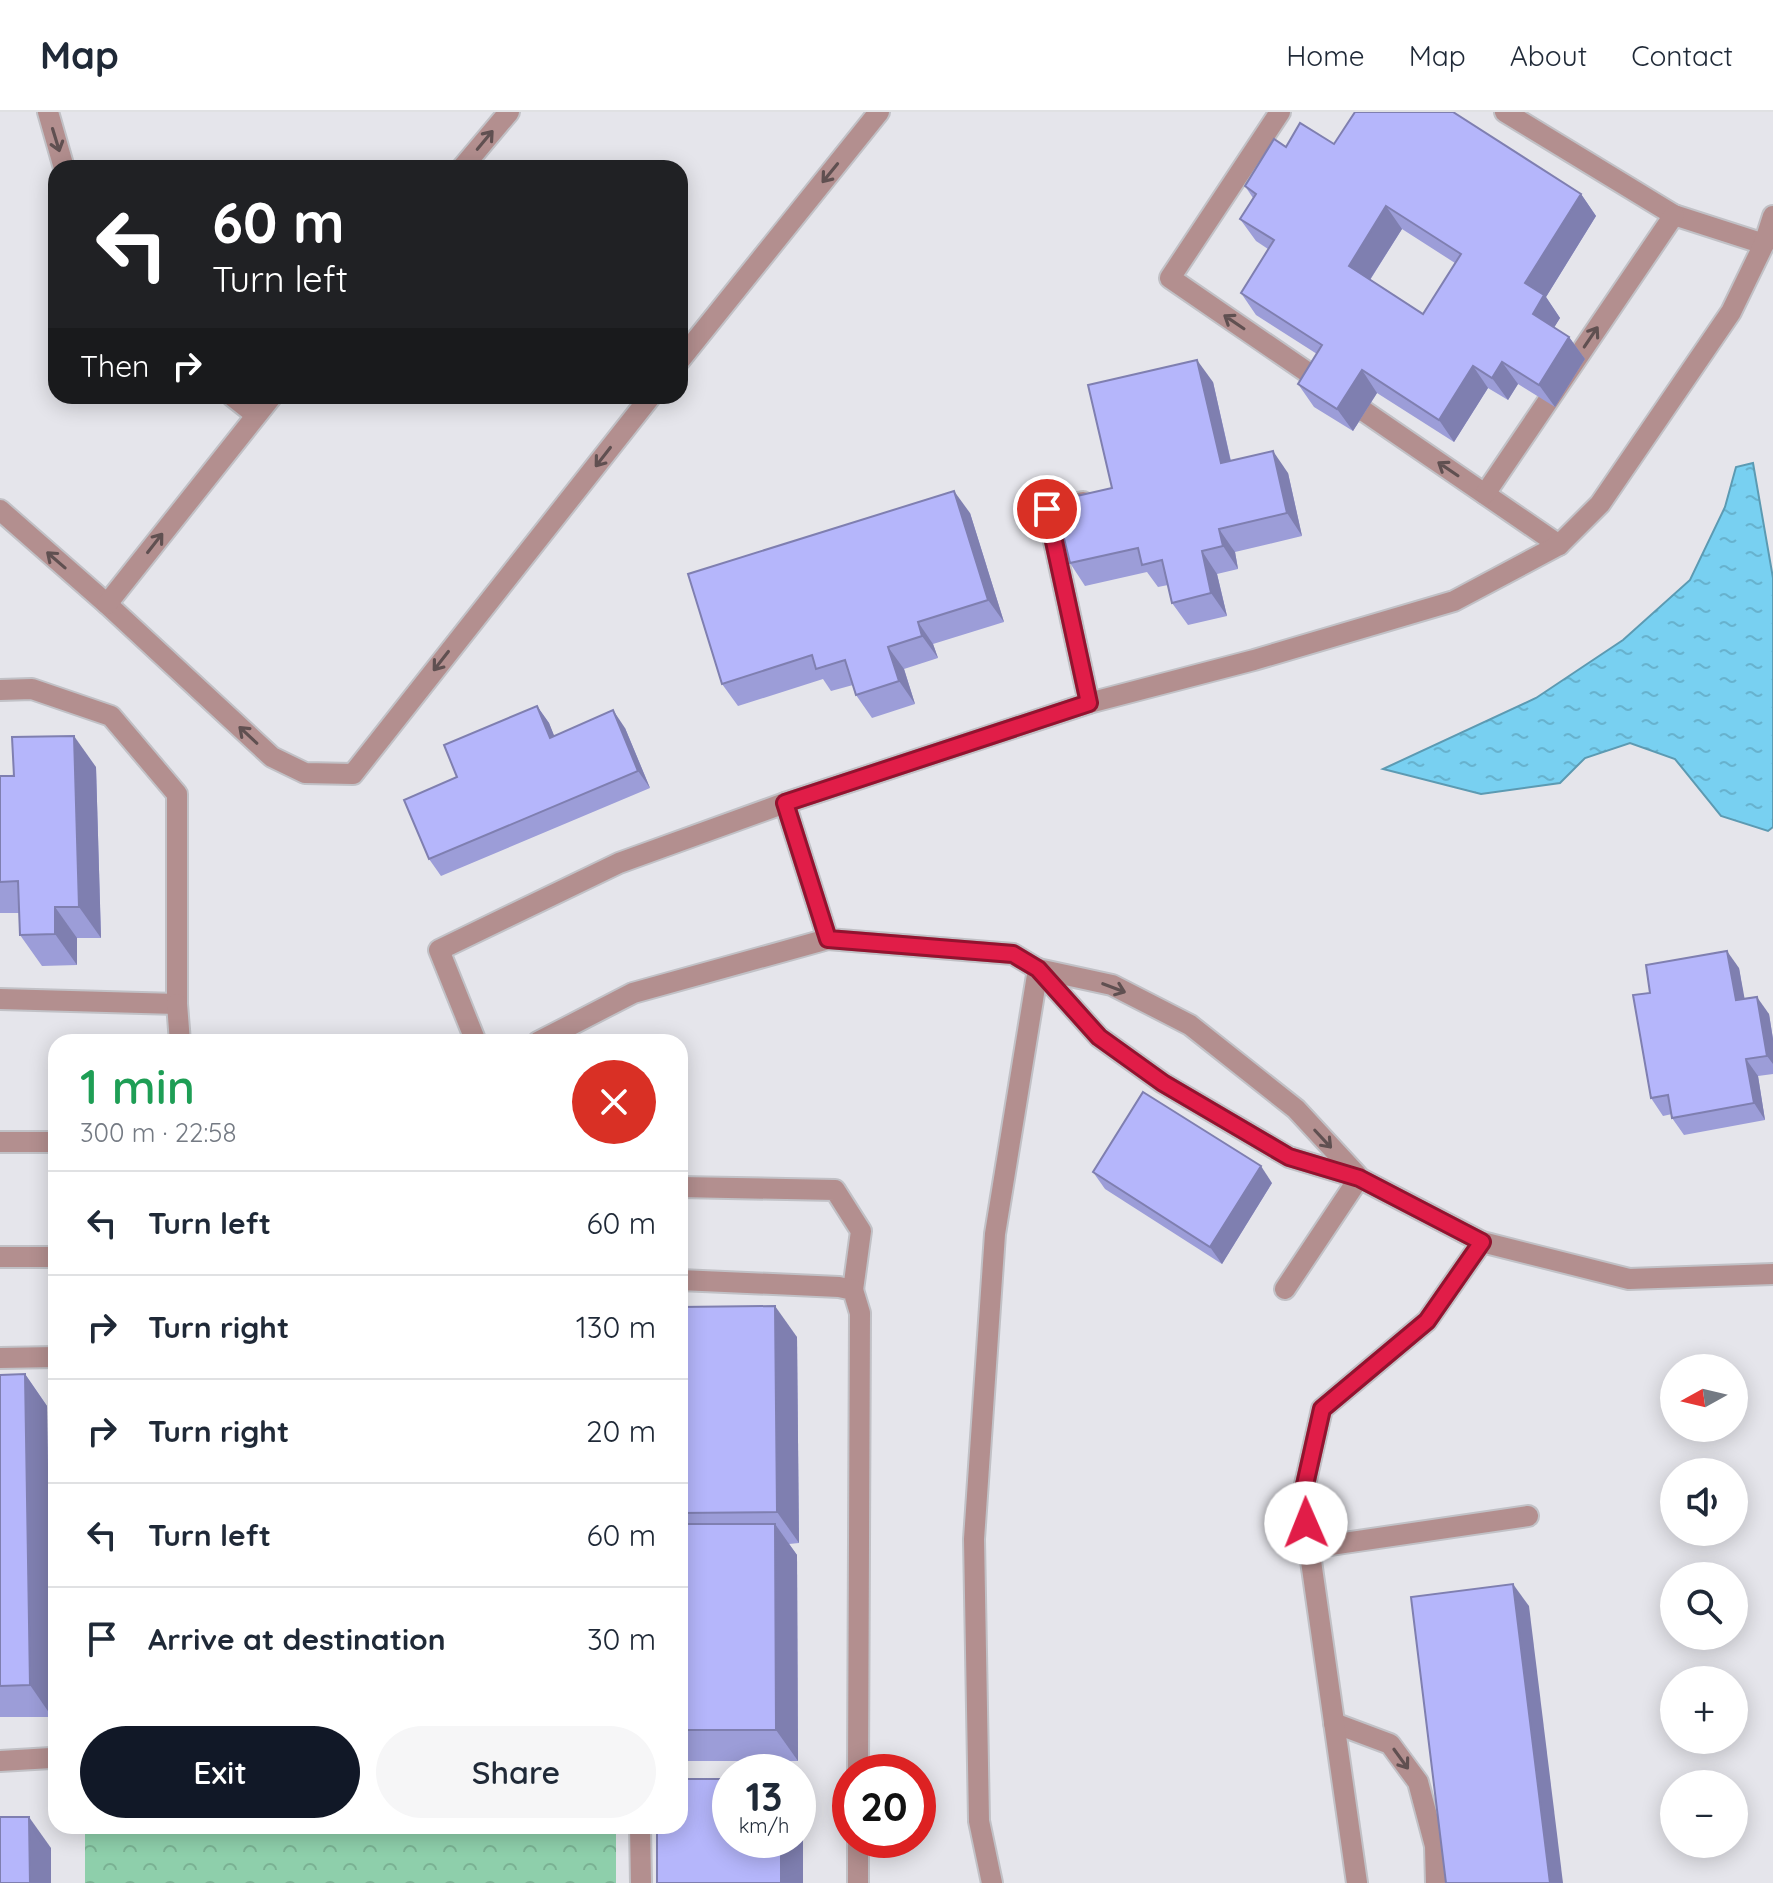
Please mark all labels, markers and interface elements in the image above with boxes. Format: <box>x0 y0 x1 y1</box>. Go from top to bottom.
text: Map <box>40 31 119 79</box>
text: Home <box>1286 38 1365 73</box>
text: Map <box>1409 38 1466 73</box>
text: About <box>1510 38 1587 73</box>
text: Contact <box>1631 38 1733 73</box>
one-way arrow <box>50 127 64 152</box>
one-way arrow <box>476 130 494 151</box>
one-way arrow <box>822 162 839 183</box>
text: 60 m <box>212 187 345 257</box>
icon: left <box>80 192 184 296</box>
text: Turn left <box>212 256 348 301</box>
one-way arrow <box>1223 314 1245 330</box>
one-way arrow <box>1584 326 1600 349</box>
icon: right <box>165 344 209 388</box>
text: Then <box>80 347 149 385</box>
one-way arrow <box>594 446 611 467</box>
one-way arrow <box>1438 461 1460 477</box>
pin <box>1013 475 1081 543</box>
icon: arrive <box>1025 487 1069 531</box>
one-way arrow <box>146 533 164 554</box>
one-way arrow <box>47 551 67 569</box>
one-way arrow <box>433 650 450 671</box>
one-way arrow <box>239 727 259 745</box>
one-way arrow <box>1101 982 1126 996</box>
text: 1 min <box>80 1056 195 1116</box>
button: close <box>572 1060 656 1144</box>
text: 300 m · 22:58 <box>80 1116 237 1149</box>
one-way arrow <box>1313 1128 1331 1148</box>
icon: left <box>80 1201 124 1245</box>
text: Turn left <box>148 1204 271 1242</box>
text: 60 m <box>586 1204 656 1242</box>
icon: right <box>80 1305 124 1349</box>
text: Turn right <box>148 1308 289 1346</box>
text: 130 m <box>576 1308 656 1346</box>
north arrow <box>1660 1354 1748 1442</box>
map controls <box>1660 1354 1748 1858</box>
icon: right <box>80 1409 124 1453</box>
text: Turn right <box>148 1412 289 1450</box>
text: 20 m <box>586 1412 656 1450</box>
button: sound <box>1660 1458 1748 1546</box>
position arrow <box>1264 1481 1348 1565</box>
icon: left <box>80 1513 124 1557</box>
text: Turn left <box>148 1516 271 1554</box>
text: 60 m <box>586 1516 656 1554</box>
button: search <box>1660 1562 1748 1650</box>
icon: arrive <box>80 1617 124 1661</box>
text: Arrive at destination <box>148 1620 446 1658</box>
text: 30 m <box>587 1620 656 1658</box>
button: + <box>1660 1666 1748 1754</box>
button: Exit <box>80 1726 360 1818</box>
button: Share <box>376 1726 656 1818</box>
one-way arrow <box>1392 1747 1409 1769</box>
speed limit sign: 20 <box>832 1754 936 1858</box>
button: − <box>1660 1770 1748 1858</box>
text: 13 <box>745 1771 783 1821</box>
text: km/h <box>739 1813 789 1838</box>

